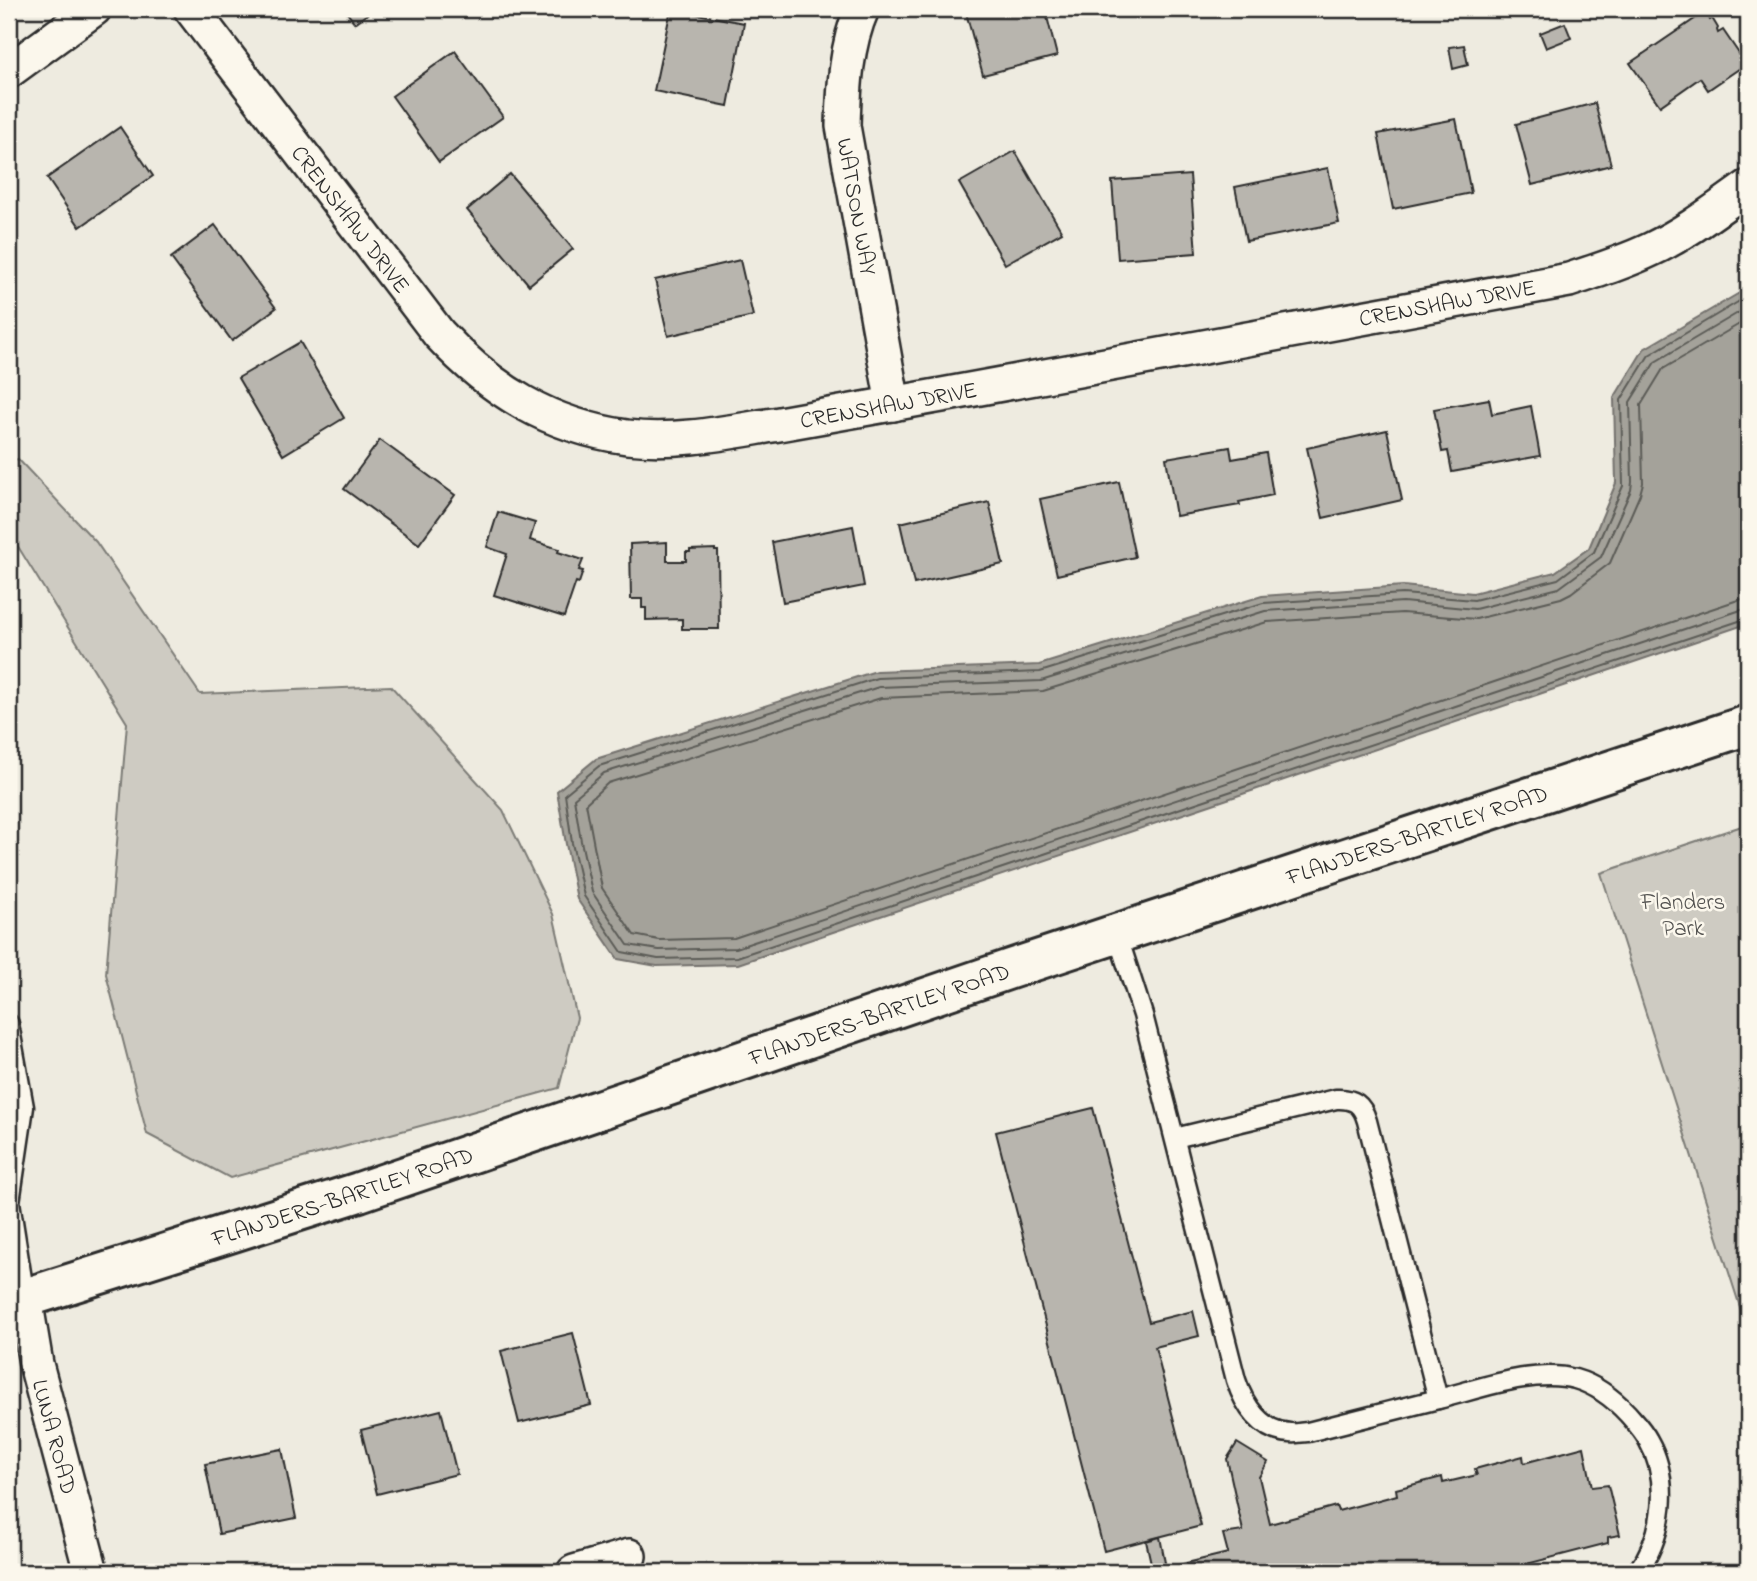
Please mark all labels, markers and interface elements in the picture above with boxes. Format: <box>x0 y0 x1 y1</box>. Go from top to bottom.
street label: WATSON WAY <box>826 136 884 279</box>
street label: CRENSHAW DRIVE <box>282 139 417 302</box>
street label: CRENSHAW DRIVE <box>1356 272 1539 337</box>
street label: CRENSHAW DRIVE <box>798 375 980 439</box>
street label: FLANDERS-BARTLEY ROAD <box>1282 778 1553 896</box>
park label: Flanders Park <box>1640 887 1725 946</box>
street label: FLANDERS-BARTLEY ROAD <box>744 956 1015 1076</box>
street label: FLANDERS-BARTLEY ROAD <box>207 1140 478 1257</box>
street label: LUNA ROAD <box>22 1376 84 1498</box>

